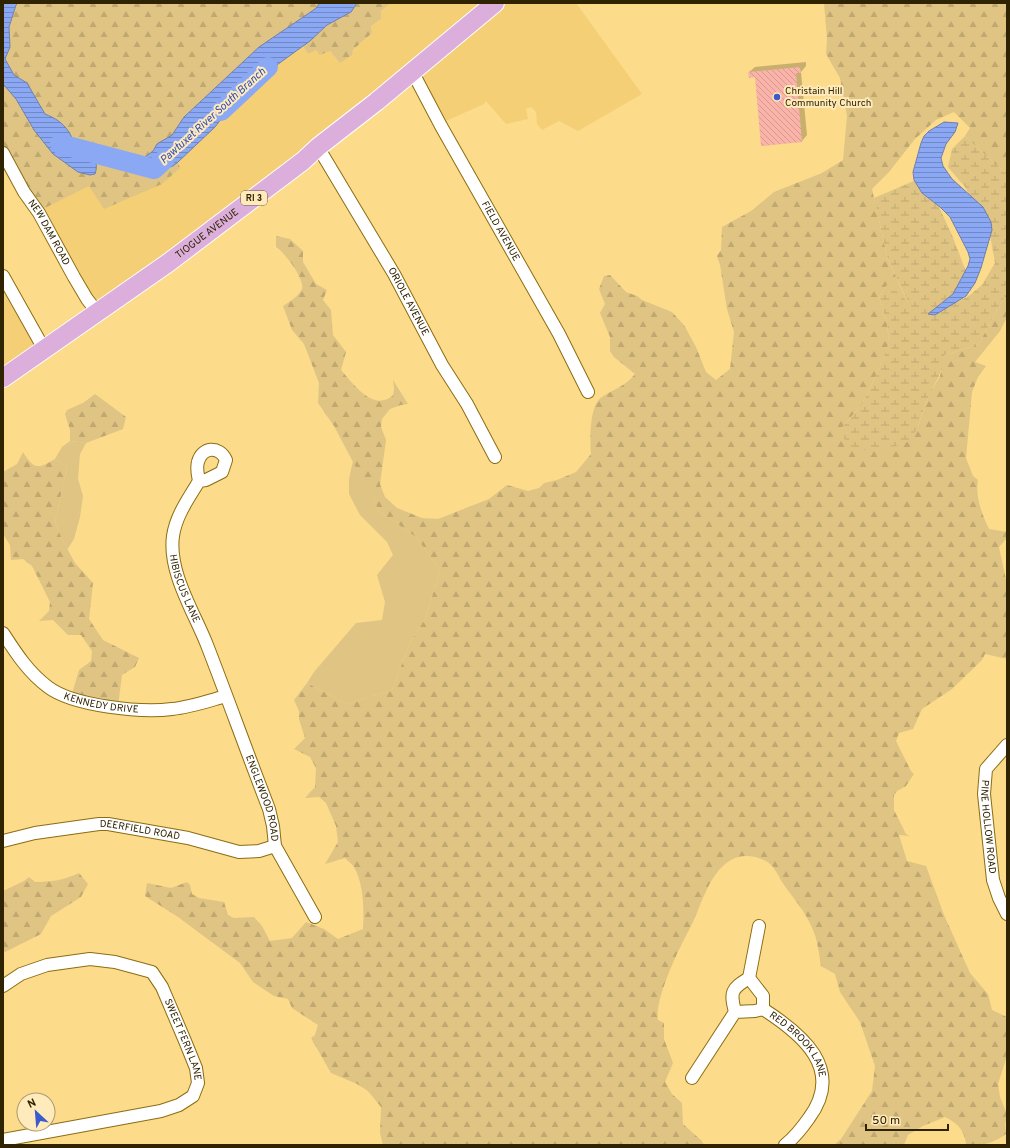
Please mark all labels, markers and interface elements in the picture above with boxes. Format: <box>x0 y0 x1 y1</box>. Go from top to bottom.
water label: Pawtuxet River South Branch <box>157 65 269 167</box>
place label: Christain Hill Community Church <box>785 85 871 110</box>
marker: Christain Hill Community Church <box>772 92 782 102</box>
road number: RI 3 <box>241 191 267 205</box>
street label: NEW DAM ROAD <box>25 197 73 268</box>
street label: FIELD AVENUE <box>478 199 523 263</box>
street label: TIOGUE AVENUE <box>173 206 241 262</box>
street label: ORIOLE AVENUE <box>385 265 432 338</box>
street label: HIBISCUS LANE <box>166 553 203 625</box>
street label: KENNEDY DRIVE <box>62 690 139 716</box>
street label: ENGLEWOOD ROAD <box>242 753 281 842</box>
street label: PINE HOLLOW ROAD <box>977 779 999 875</box>
street label: DEERFIELD ROAD <box>100 817 181 843</box>
street label: SWEET FERN LANE <box>161 997 204 1081</box>
street label: RED BROOK LANE <box>767 1009 829 1078</box>
north arrow <box>16 1092 56 1132</box>
text: N <box>25 1096 39 1112</box>
scale bar <box>866 1106 948 1132</box>
text: 50 m <box>872 1113 900 1129</box>

